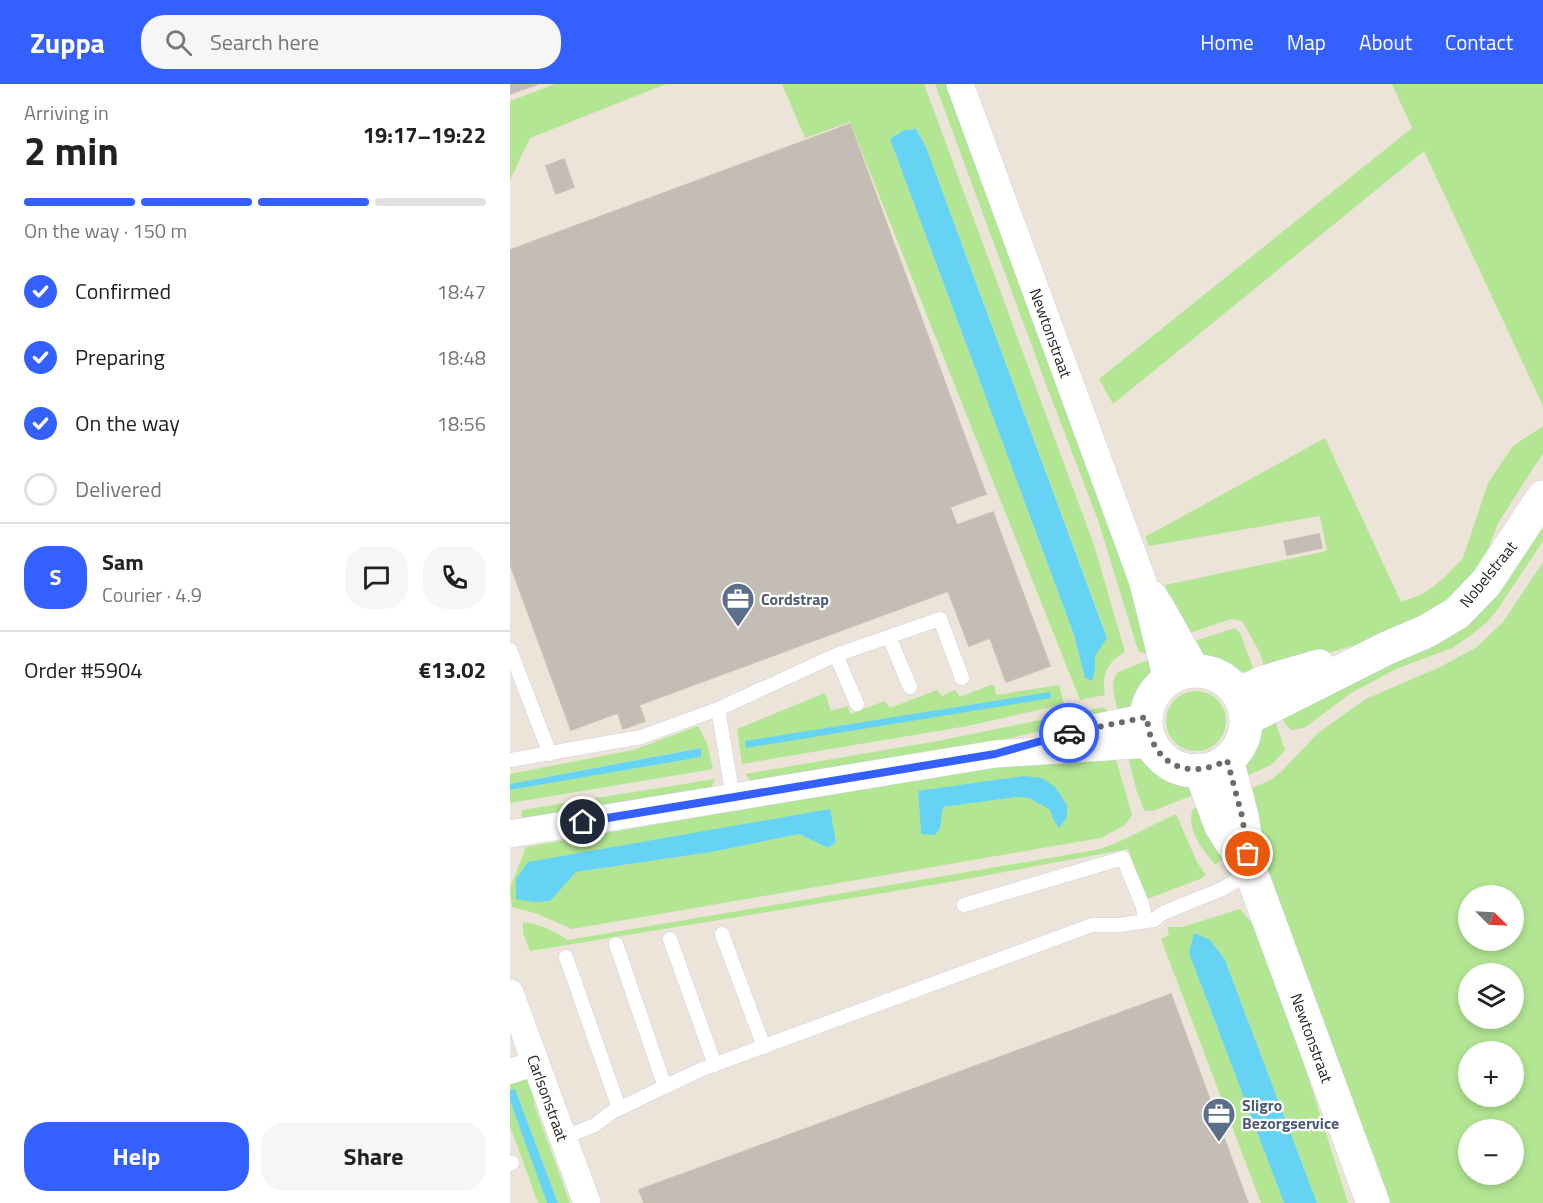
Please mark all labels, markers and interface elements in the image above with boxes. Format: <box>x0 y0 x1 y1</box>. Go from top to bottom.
search box <box>141 15 561 69</box>
text: Zuppa <box>30 21 105 64</box>
text: Search here <box>210 25 319 59</box>
icon: search <box>162 26 195 59</box>
text: Home <box>1200 26 1254 58</box>
text: Map <box>1287 26 1326 58</box>
text: About <box>1359 26 1412 58</box>
text: Contact <box>1445 26 1513 58</box>
text: Arriving in <box>24 97 109 128</box>
text: 19:17–19:22 <box>363 118 486 152</box>
text: 2 min <box>24 121 119 180</box>
text: On the way · 150 m <box>24 215 187 246</box>
text: Confirmed <box>75 274 171 308</box>
icon: check <box>24 275 57 308</box>
text: 18:47 <box>437 276 486 307</box>
street label: Newtonstraat <box>1024 285 1078 382</box>
text: Preparing <box>75 340 165 374</box>
icon: check <box>24 341 57 374</box>
text: 18:48 <box>437 342 486 373</box>
text: On the way <box>75 406 180 440</box>
icon: check <box>24 407 57 440</box>
text: 18:56 <box>437 408 486 439</box>
text: Delivered <box>75 472 162 506</box>
street label: Nobelstraat <box>1454 535 1523 612</box>
text: Sam <box>102 545 144 579</box>
button: chat <box>345 546 408 609</box>
button: phone <box>423 546 486 609</box>
text: S <box>50 560 61 594</box>
text: Courier · 4.9 <box>102 579 202 610</box>
office icon: Cordstrap <box>720 581 756 628</box>
place label: Cordstrap <box>761 587 829 611</box>
text: Order #5904 <box>24 653 143 687</box>
text: €13.02 <box>419 653 486 687</box>
courier <box>1039 703 1099 763</box>
icon: car <box>1053 717 1086 750</box>
pin <box>557 796 608 847</box>
icon: home <box>566 805 599 838</box>
pin <box>1222 828 1273 879</box>
icon: bag <box>1231 837 1264 870</box>
north arrow <box>1458 885 1524 951</box>
map controls <box>1458 885 1524 1185</box>
button: layers <box>1458 963 1524 1029</box>
street label: Newtonstraat <box>1285 990 1339 1087</box>
button: + <box>1458 1041 1524 1107</box>
street label: Carlsonstraat <box>521 1051 575 1145</box>
place label: Sligro Bezorgservice <box>1242 1093 1339 1135</box>
office icon: Sligro Bezorgservice <box>1201 1096 1237 1143</box>
button: − <box>1458 1119 1524 1185</box>
button: Help <box>24 1122 249 1191</box>
button: Share <box>261 1122 486 1191</box>

